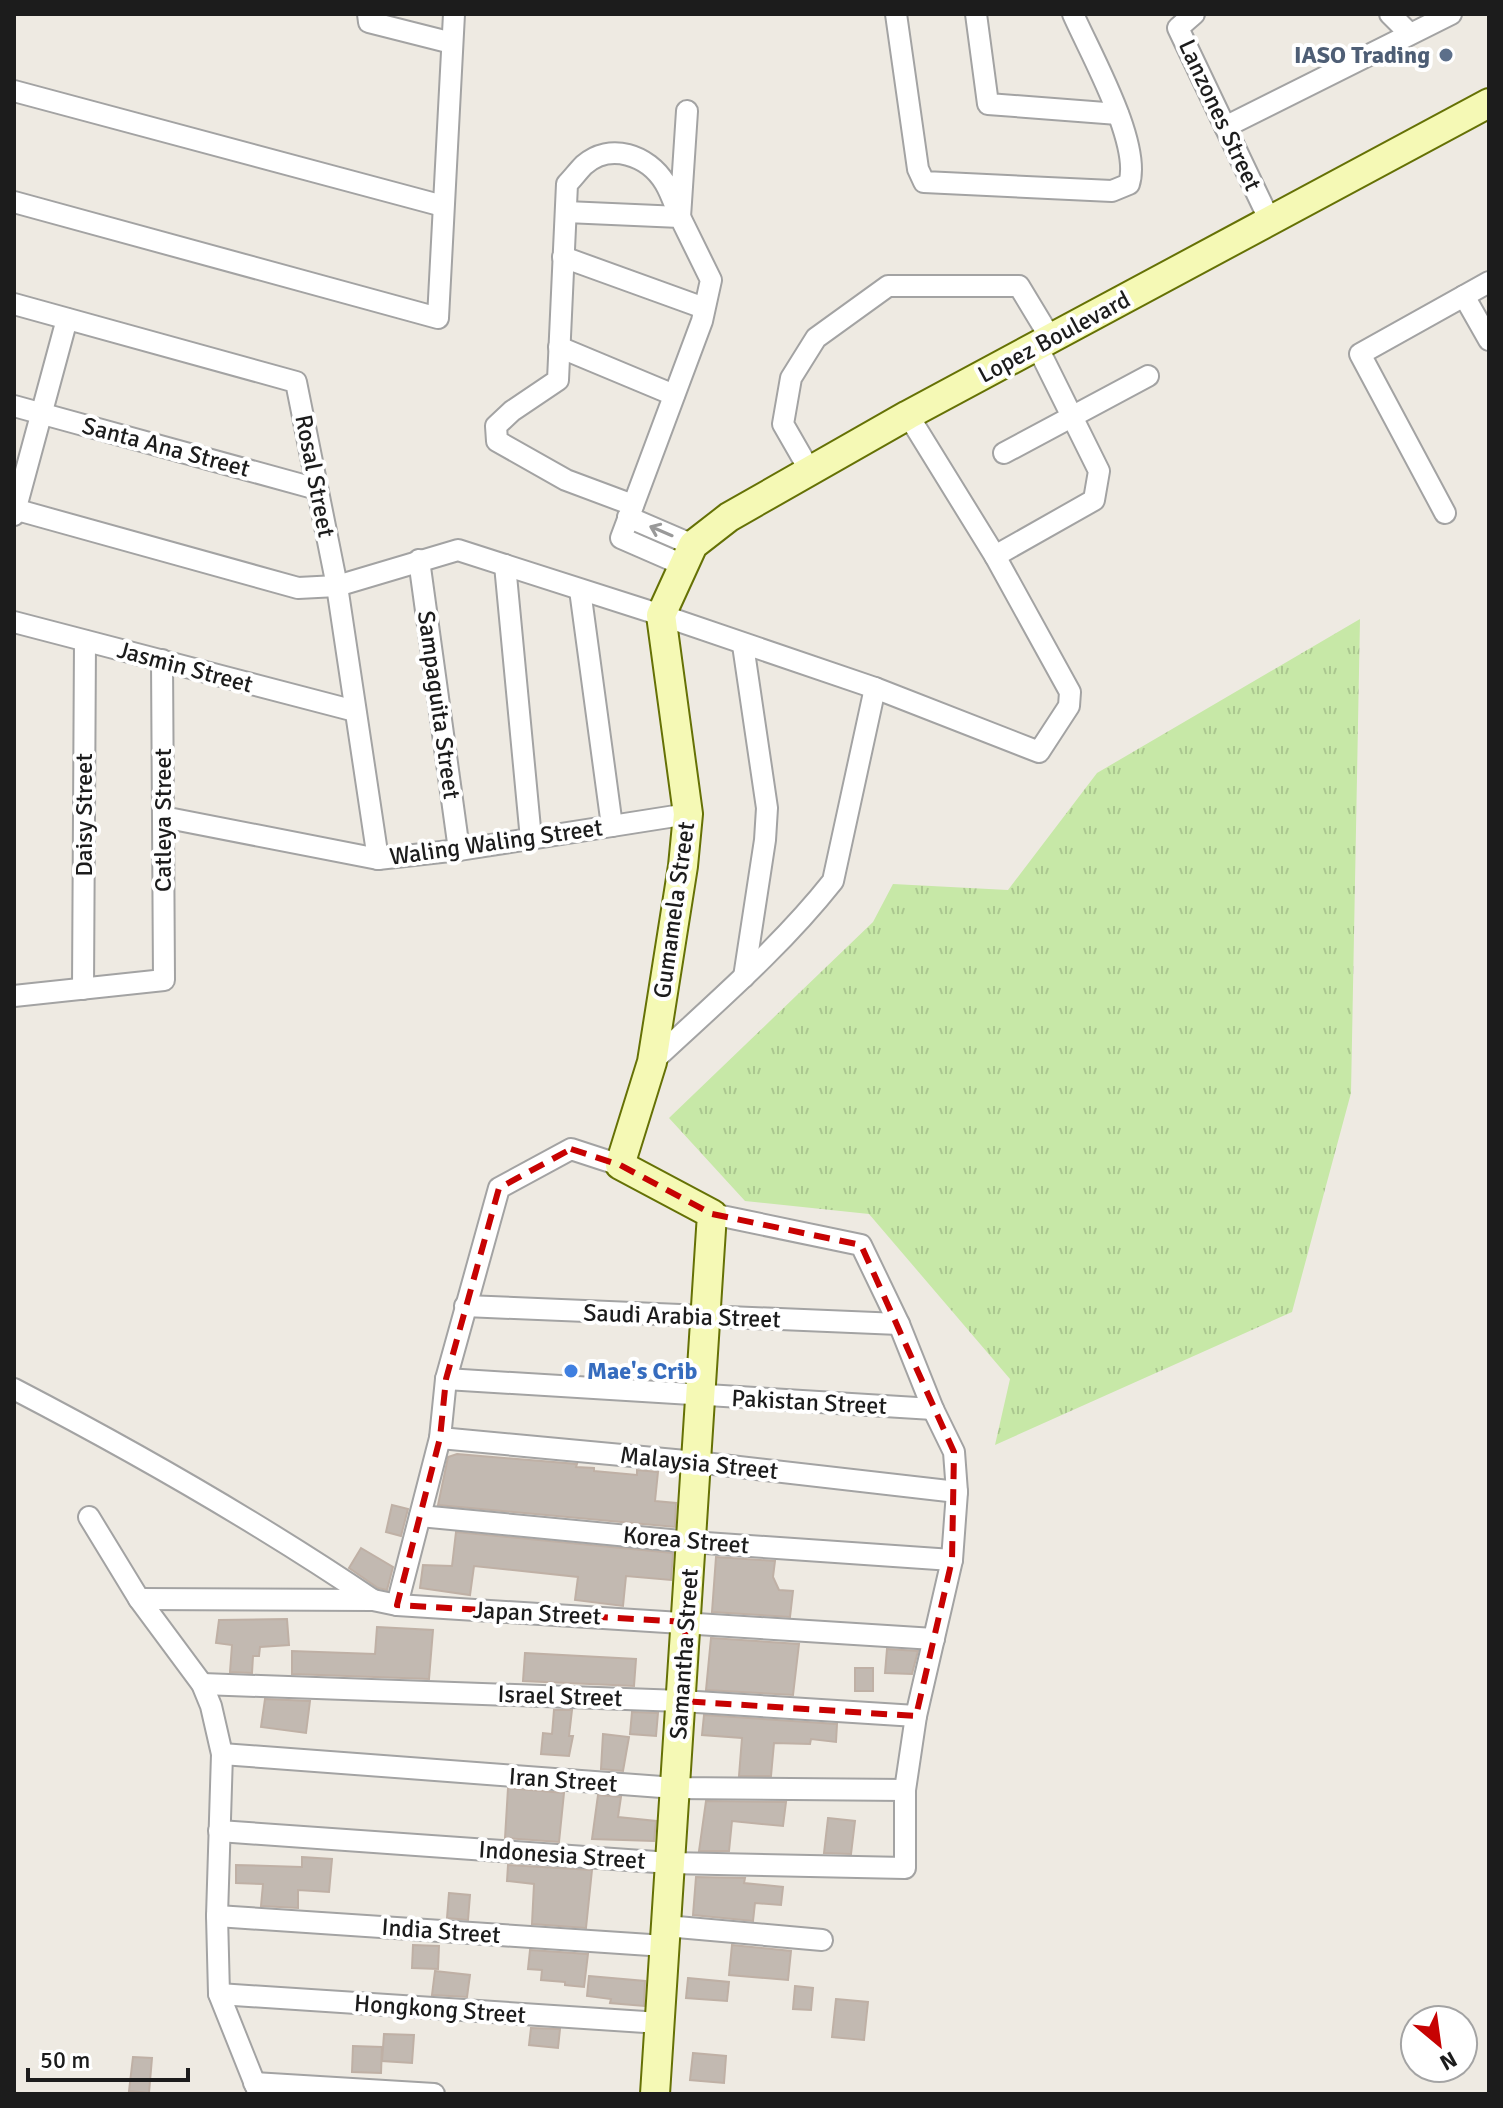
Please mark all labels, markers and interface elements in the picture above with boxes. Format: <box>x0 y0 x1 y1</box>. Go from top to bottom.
street label: Lanzones Street <box>1172 34 1268 196</box>
place label: IASO Trading <box>1294 40 1430 70</box>
marker: IASO Trading <box>1437 46 1455 64</box>
street label: Lopez Boulevard <box>973 284 1135 390</box>
street label: Santa Ana Street <box>79 410 253 484</box>
street label: Rosal Street <box>288 412 342 540</box>
one-way arrow <box>649 522 673 537</box>
street label: Sampaguita Street <box>411 609 467 801</box>
street label: Jasmin Street <box>114 634 256 700</box>
street label: Catleya Street <box>148 748 178 892</box>
street label: Daisy Street <box>69 753 99 877</box>
street label: Waling Waling Street <box>388 812 604 872</box>
street label: Gumamela Street <box>647 820 701 1000</box>
street label: Saudi Arabia Street <box>583 1298 781 1334</box>
place label: Mae's Crib <box>587 1356 697 1386</box>
marker: Mae's Crib <box>562 1362 580 1380</box>
street label: Pakistan Street <box>731 1383 887 1421</box>
street label: Malaysia Street <box>618 1440 780 1486</box>
street label: Korea Street <box>622 1520 750 1560</box>
street label: Samantha Street <box>663 1567 705 1741</box>
street label: Japan Street <box>472 1595 602 1631</box>
street label: Israel Street <box>497 1679 623 1713</box>
street label: Iran Street <box>508 1761 618 1799</box>
street label: Indonesia Street <box>477 1834 647 1876</box>
street label: India Street <box>380 1912 502 1950</box>
street label: Hongkong Street <box>353 1988 527 2030</box>
north arrow <box>1399 2004 1479 2084</box>
scale bar <box>28 2032 188 2082</box>
text: 50 m <box>40 2045 90 2075</box>
text: N <box>1435 2046 1462 2077</box>

